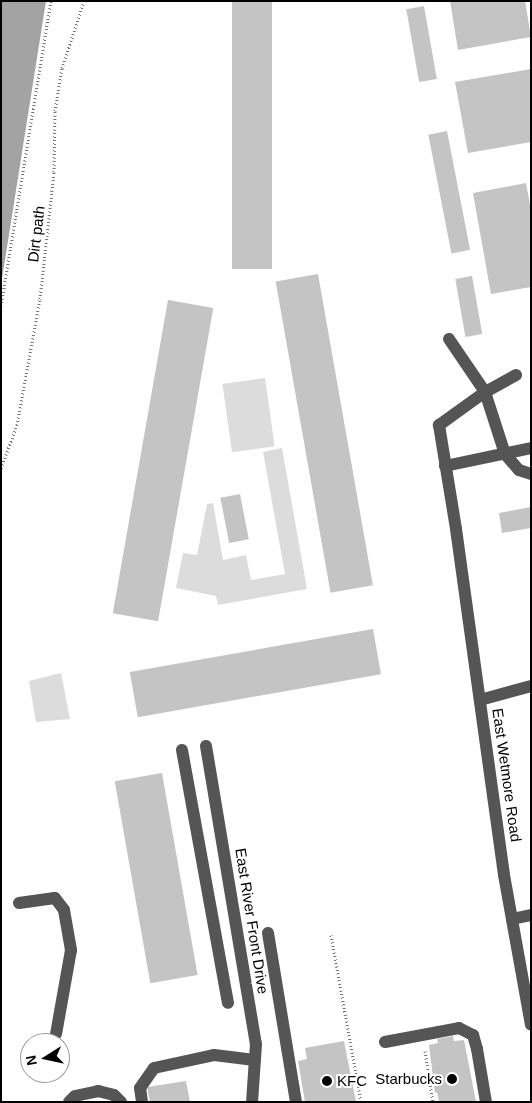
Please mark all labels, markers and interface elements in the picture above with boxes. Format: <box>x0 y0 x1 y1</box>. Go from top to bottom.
street label: Dirt path <box>24 205 48 263</box>
street label: East Wetmore Road <box>489 707 525 843</box>
street label: East River Front Drive <box>232 847 272 995</box>
north arrow <box>20 1033 70 1083</box>
text: N <box>22 1054 40 1067</box>
place label: Starbucks <box>375 1070 442 1088</box>
place label: KFC <box>337 1072 367 1090</box>
marker: Starbucks <box>446 1073 458 1085</box>
marker: KFC <box>321 1075 333 1087</box>

